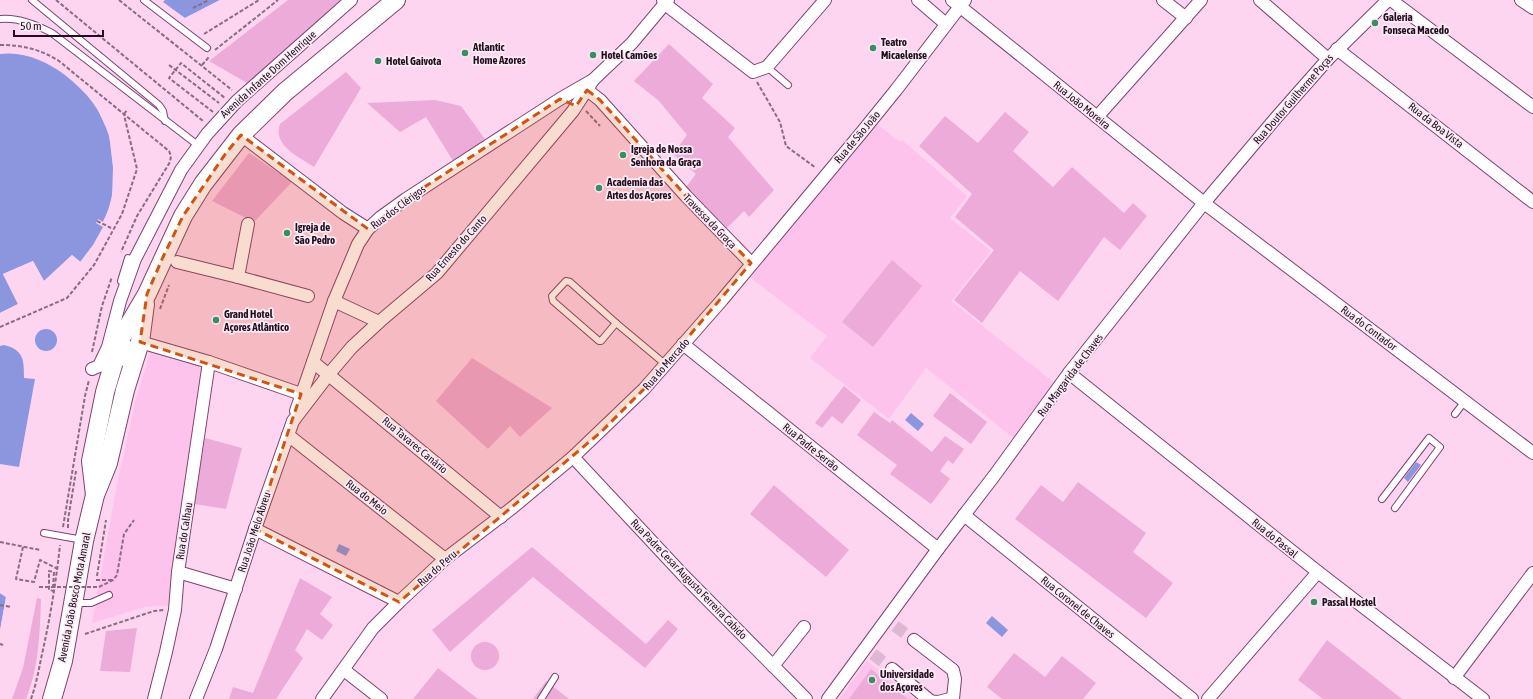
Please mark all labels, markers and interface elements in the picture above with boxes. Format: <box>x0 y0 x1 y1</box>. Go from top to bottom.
place label: Galeria Fonseca Macedo <box>1383 11 1449 36</box>
scale bar <box>14 12 103 38</box>
marker: Galeria Fonseca Macedo <box>1370 18 1380 28</box>
text: 50 m <box>20 19 42 33</box>
street label: Avenida Infante Dom Henrique <box>218 28 318 120</box>
place label: Teatro Micaelense <box>881 36 927 61</box>
place label: Atlantic Home Azores <box>472 41 526 66</box>
marker: Teatro Micaelense <box>868 43 878 53</box>
marker: Atlantic Home Azores <box>460 48 470 58</box>
place label: Hotel Camões <box>601 49 657 61</box>
marker: Hotel Camões <box>588 50 598 60</box>
street label: Rua Doutor Guilherme Poças <box>1251 52 1335 146</box>
place label: Hotel Gaivota <box>386 55 441 67</box>
marker: Hotel Gaivota <box>373 56 383 66</box>
street label: Rua João Moreira <box>1051 79 1113 131</box>
street label: Rua da Boa Vista <box>1406 100 1466 150</box>
street label: Rua de São João <box>832 108 882 166</box>
place label: Igreja de Nossa Senhora da Graça <box>631 143 701 168</box>
marker: Igreja de Nossa Senhora da Graça <box>618 150 628 160</box>
place label: Academia das Artes dos Açores <box>606 176 672 201</box>
street label: Rua dos Clérigos <box>368 182 428 231</box>
marker: Academia das Artes dos Açores <box>594 183 604 193</box>
street label: Travessa da Graça <box>681 191 739 251</box>
street label: Rua Ernesto do Canto <box>423 212 489 284</box>
place label: Igreja de São Pedro <box>295 221 335 246</box>
marker: Igreja de São Pedro <box>282 228 292 238</box>
street label: Rua do Contador <box>1339 303 1400 353</box>
place label: Grand Hotel Açores Atlântico <box>223 308 289 333</box>
marker: Grand Hotel Açores Atlântico <box>211 315 221 325</box>
street label: Rua Margarida de Chaves <box>1035 331 1105 419</box>
street label: Rua do Mercado <box>640 336 692 392</box>
street label: Rua Tavares Canário <box>380 414 450 476</box>
street label: Rua Padre Serrão <box>780 421 842 473</box>
street label: Rua do Meio <box>344 477 390 517</box>
street label: Rua João Melo Abreu <box>235 490 273 574</box>
street label: Rua do Calhau <box>174 501 194 561</box>
street label: Rua do Passal <box>1250 516 1300 560</box>
street label: Rua Padre Cesar Augusto Ferreira Cabido <box>628 517 750 641</box>
street label: Avenida João Bosco Mota Amaral <box>56 531 92 663</box>
street label: Rua do Peru <box>415 548 459 588</box>
street label: Rua Coronel de Chaves <box>1039 574 1117 640</box>
place label: Passal Hostel <box>1322 596 1377 608</box>
marker: Passal Hostel <box>1309 597 1319 607</box>
place label: Universidade dos Açores <box>880 668 934 693</box>
marker: Universidade dos Açores <box>867 675 877 685</box>

